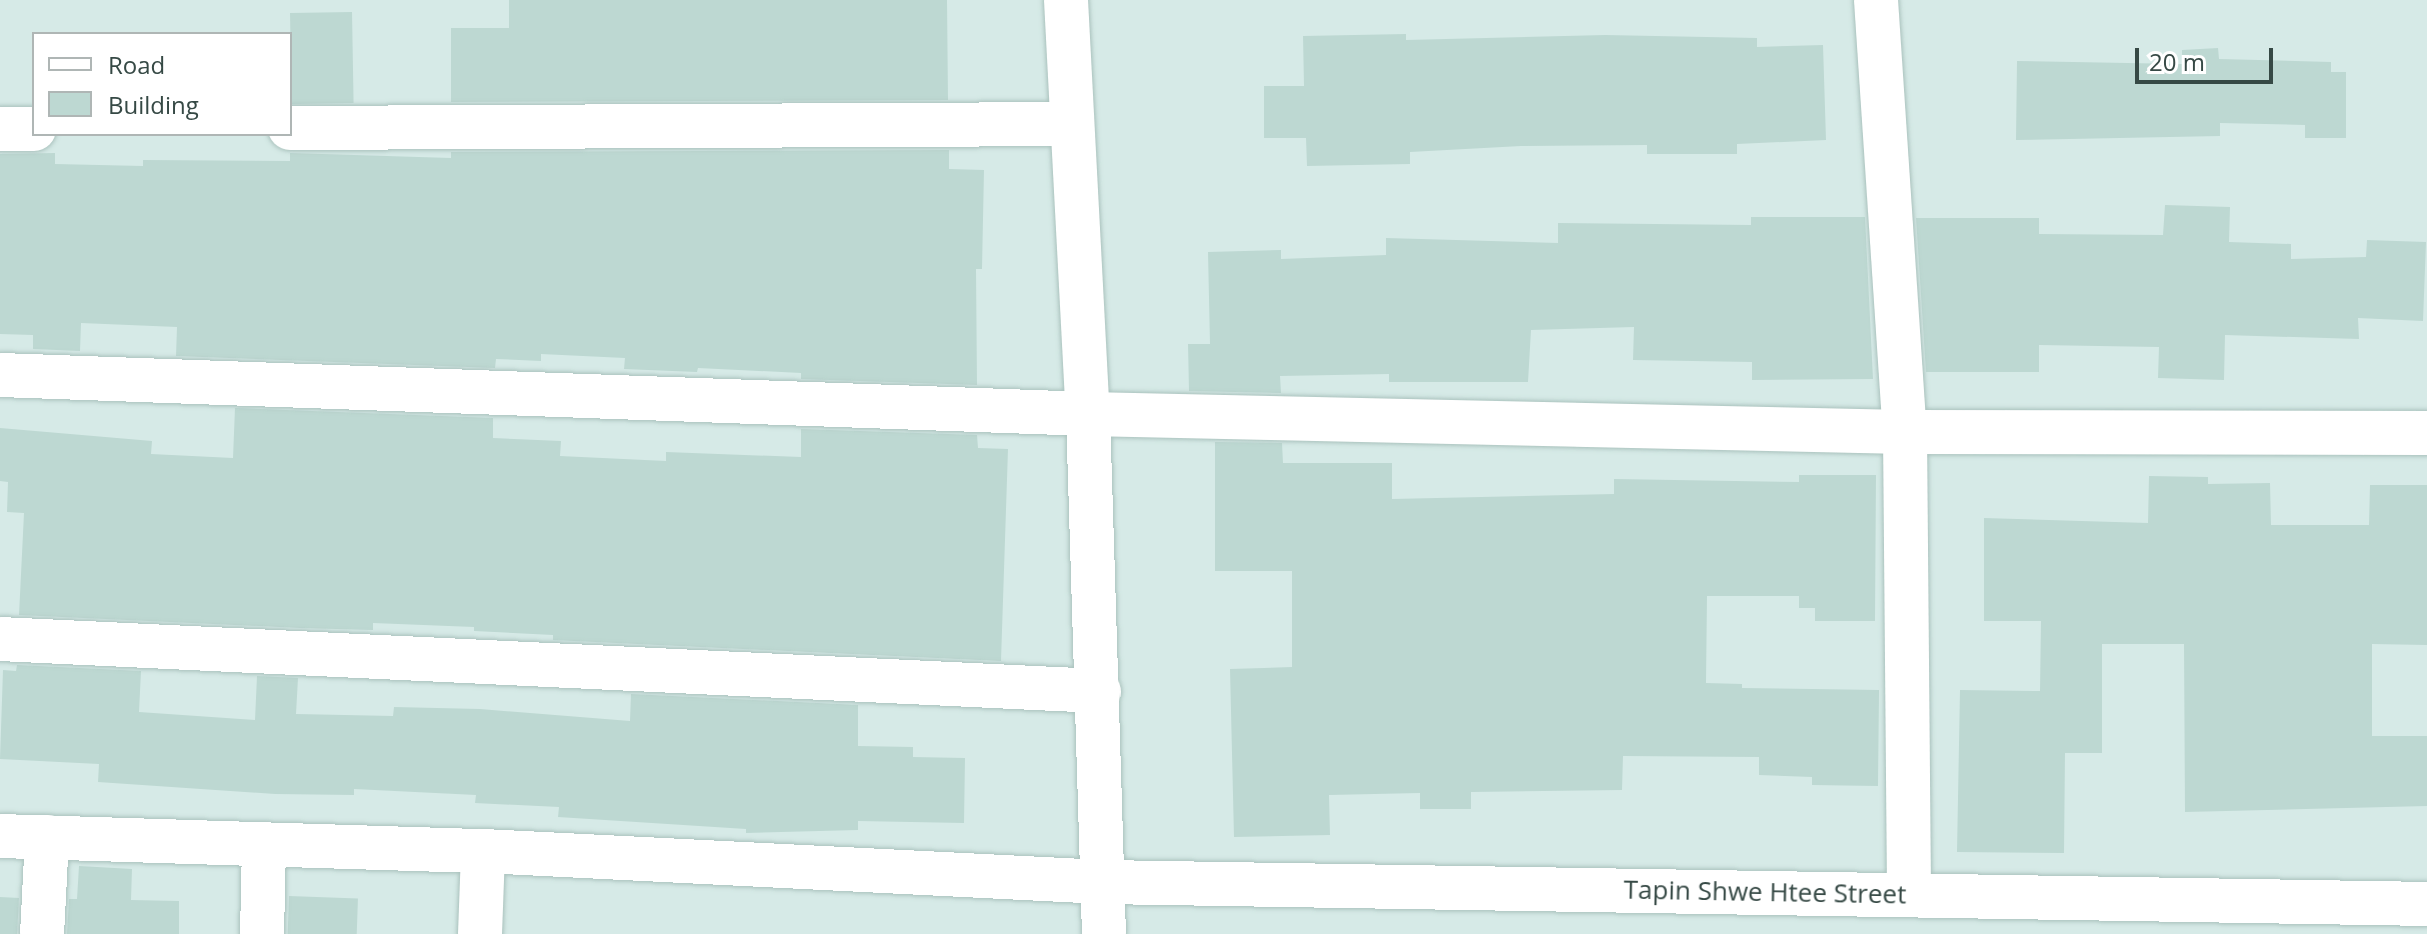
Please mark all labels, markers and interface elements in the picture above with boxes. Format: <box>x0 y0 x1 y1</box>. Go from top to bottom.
legend <box>32 32 292 136</box>
scale bar <box>2139 32 2277 82</box>
text: 20 m <box>2149 45 2205 78</box>
text: Road <box>108 48 165 81</box>
text: Building <box>108 88 199 121</box>
street label: Tapin Shwe Htee Street <box>1623 874 1907 910</box>

